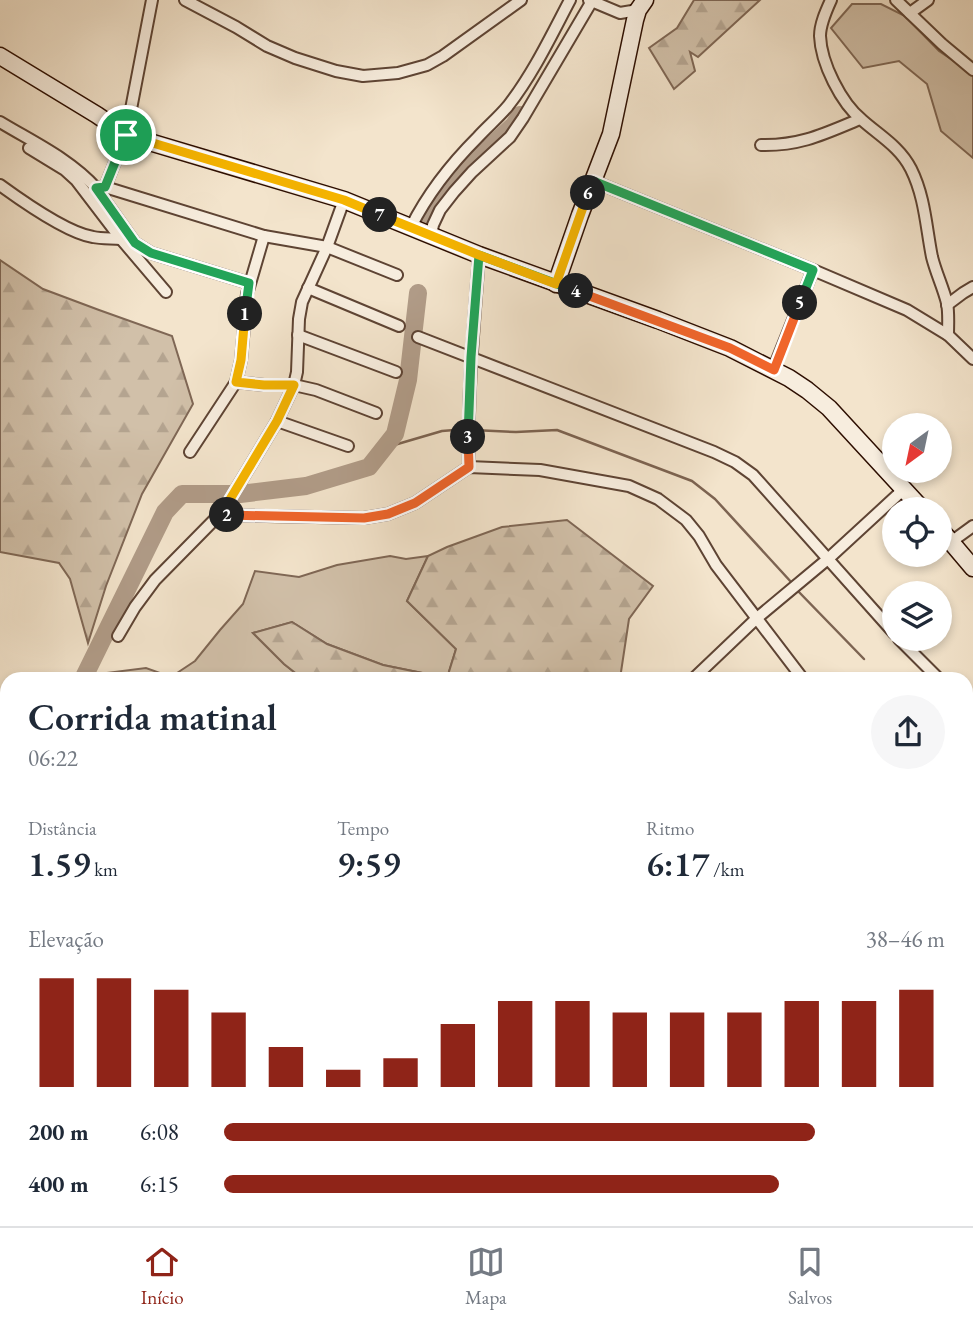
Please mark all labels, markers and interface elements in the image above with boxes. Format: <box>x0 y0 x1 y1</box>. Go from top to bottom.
pin <box>96 105 156 165</box>
icon: arrive <box>107 116 145 154</box>
pin: 6 <box>570 176 606 210</box>
text: 6 <box>582 180 593 205</box>
pin: 7 <box>362 198 398 232</box>
text: 7 <box>374 202 385 227</box>
pin: 4 <box>558 274 594 308</box>
text: 4 <box>570 278 581 303</box>
pin: 5 <box>782 286 818 320</box>
text: 5 <box>794 290 805 315</box>
pin: 1 <box>228 296 262 332</box>
text: 1 <box>239 301 250 326</box>
north arrow <box>882 413 952 483</box>
map controls <box>882 413 952 651</box>
pin: 3 <box>450 420 486 454</box>
text: 3 <box>462 424 473 449</box>
button: locate <box>882 497 952 567</box>
pin: 2 <box>210 498 244 532</box>
text: 2 <box>221 502 232 527</box>
button: layers <box>882 581 952 651</box>
text: Corrida matinal <box>28 692 277 741</box>
button: share <box>871 695 945 769</box>
text: 06:22 <box>28 743 78 773</box>
text: Distância <box>28 816 97 841</box>
text: Tempo <box>337 816 389 841</box>
text: Ritmo <box>646 816 694 841</box>
text: 1.59 <box>28 841 90 886</box>
text: 9:59 <box>337 841 400 886</box>
text: 6:17 <box>646 841 709 886</box>
text: km <box>90 857 118 882</box>
text: /km <box>709 857 744 882</box>
text: Elevação <box>28 924 104 954</box>
text: 38–46 m <box>866 924 945 954</box>
text: 200 m <box>28 1117 89 1147</box>
text: 6:08 <box>140 1117 179 1147</box>
text: 400 m <box>28 1169 89 1199</box>
text: 6:15 <box>140 1169 179 1199</box>
tab: Início <box>141 1243 184 1310</box>
tab: Mapa <box>465 1243 506 1310</box>
tab: Salvos <box>788 1243 832 1310</box>

